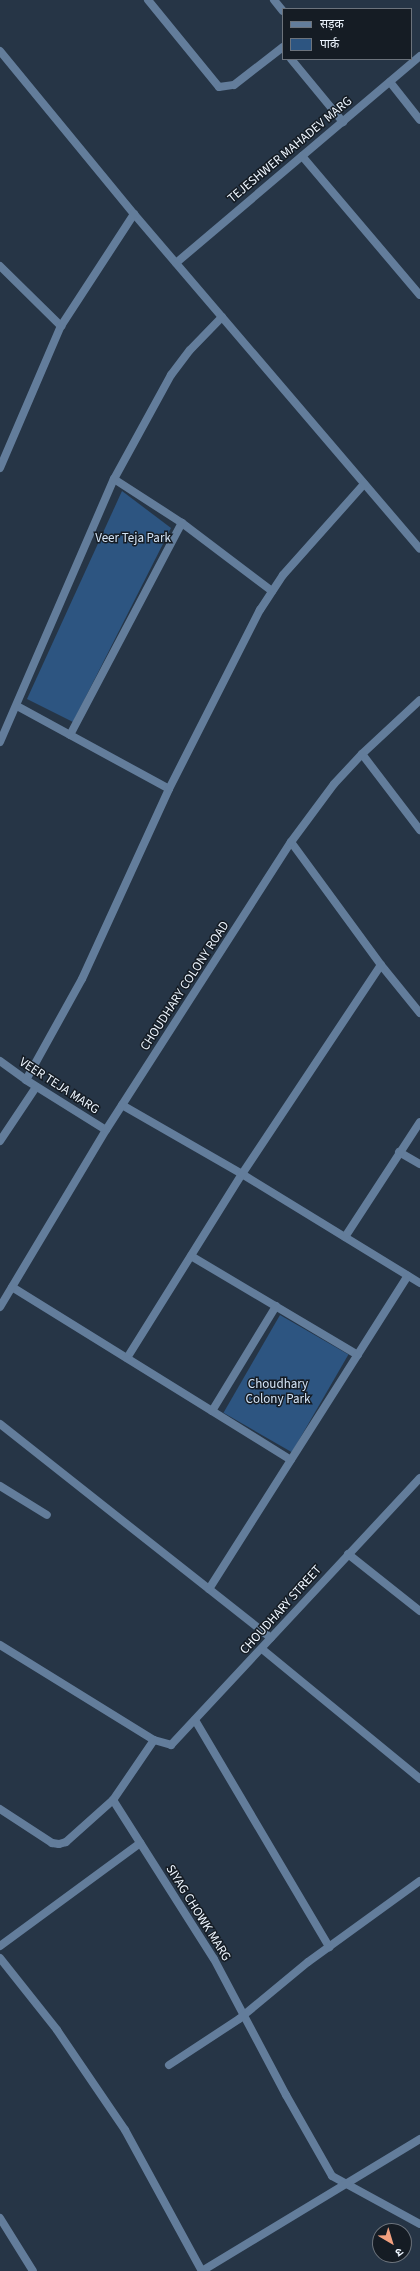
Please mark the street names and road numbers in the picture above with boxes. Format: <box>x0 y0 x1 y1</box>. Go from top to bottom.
street label: TEJESHWER MAHADEV MARG <box>225 93 355 207</box>
street label: CHOUDHARY COLONY ROAD <box>137 918 233 1054</box>
street label: VEER TEJA MARG <box>16 1054 102 1118</box>
street label: CHOUDHARY STREET <box>237 1562 325 1658</box>
street label: SIYAG CHOWK MARG <box>162 1862 234 1964</box>

